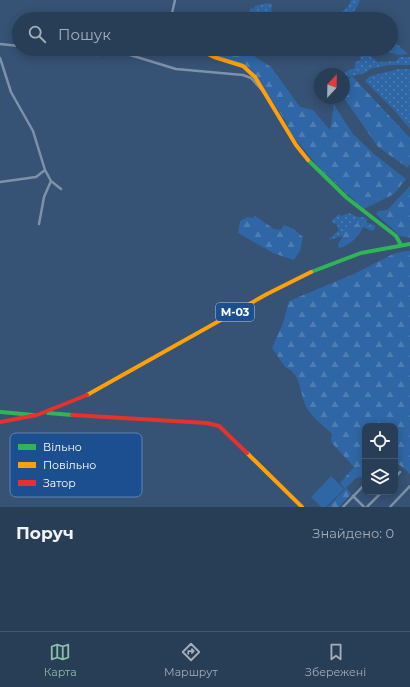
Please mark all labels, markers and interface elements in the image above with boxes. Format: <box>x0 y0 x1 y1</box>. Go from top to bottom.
search box <box>12 12 398 56</box>
icon: search <box>26 23 48 45</box>
text: Пошук <box>58 25 111 44</box>
north arrow <box>314 68 350 104</box>
road number: М-03 <box>216 303 254 321</box>
map controls <box>362 423 398 495</box>
button: locate <box>362 423 398 459</box>
legend <box>10 433 142 497</box>
text: Вільно <box>43 440 82 454</box>
text: Повільно <box>43 458 96 472</box>
button: layers <box>362 459 398 495</box>
text: Затор <box>43 476 76 490</box>
text: Поруч <box>16 523 74 543</box>
text: Знайдено: 0 <box>312 525 394 541</box>
tab: Карта <box>44 641 77 679</box>
tab: Маршрут <box>164 641 218 679</box>
tab: Збережені <box>305 641 366 679</box>

